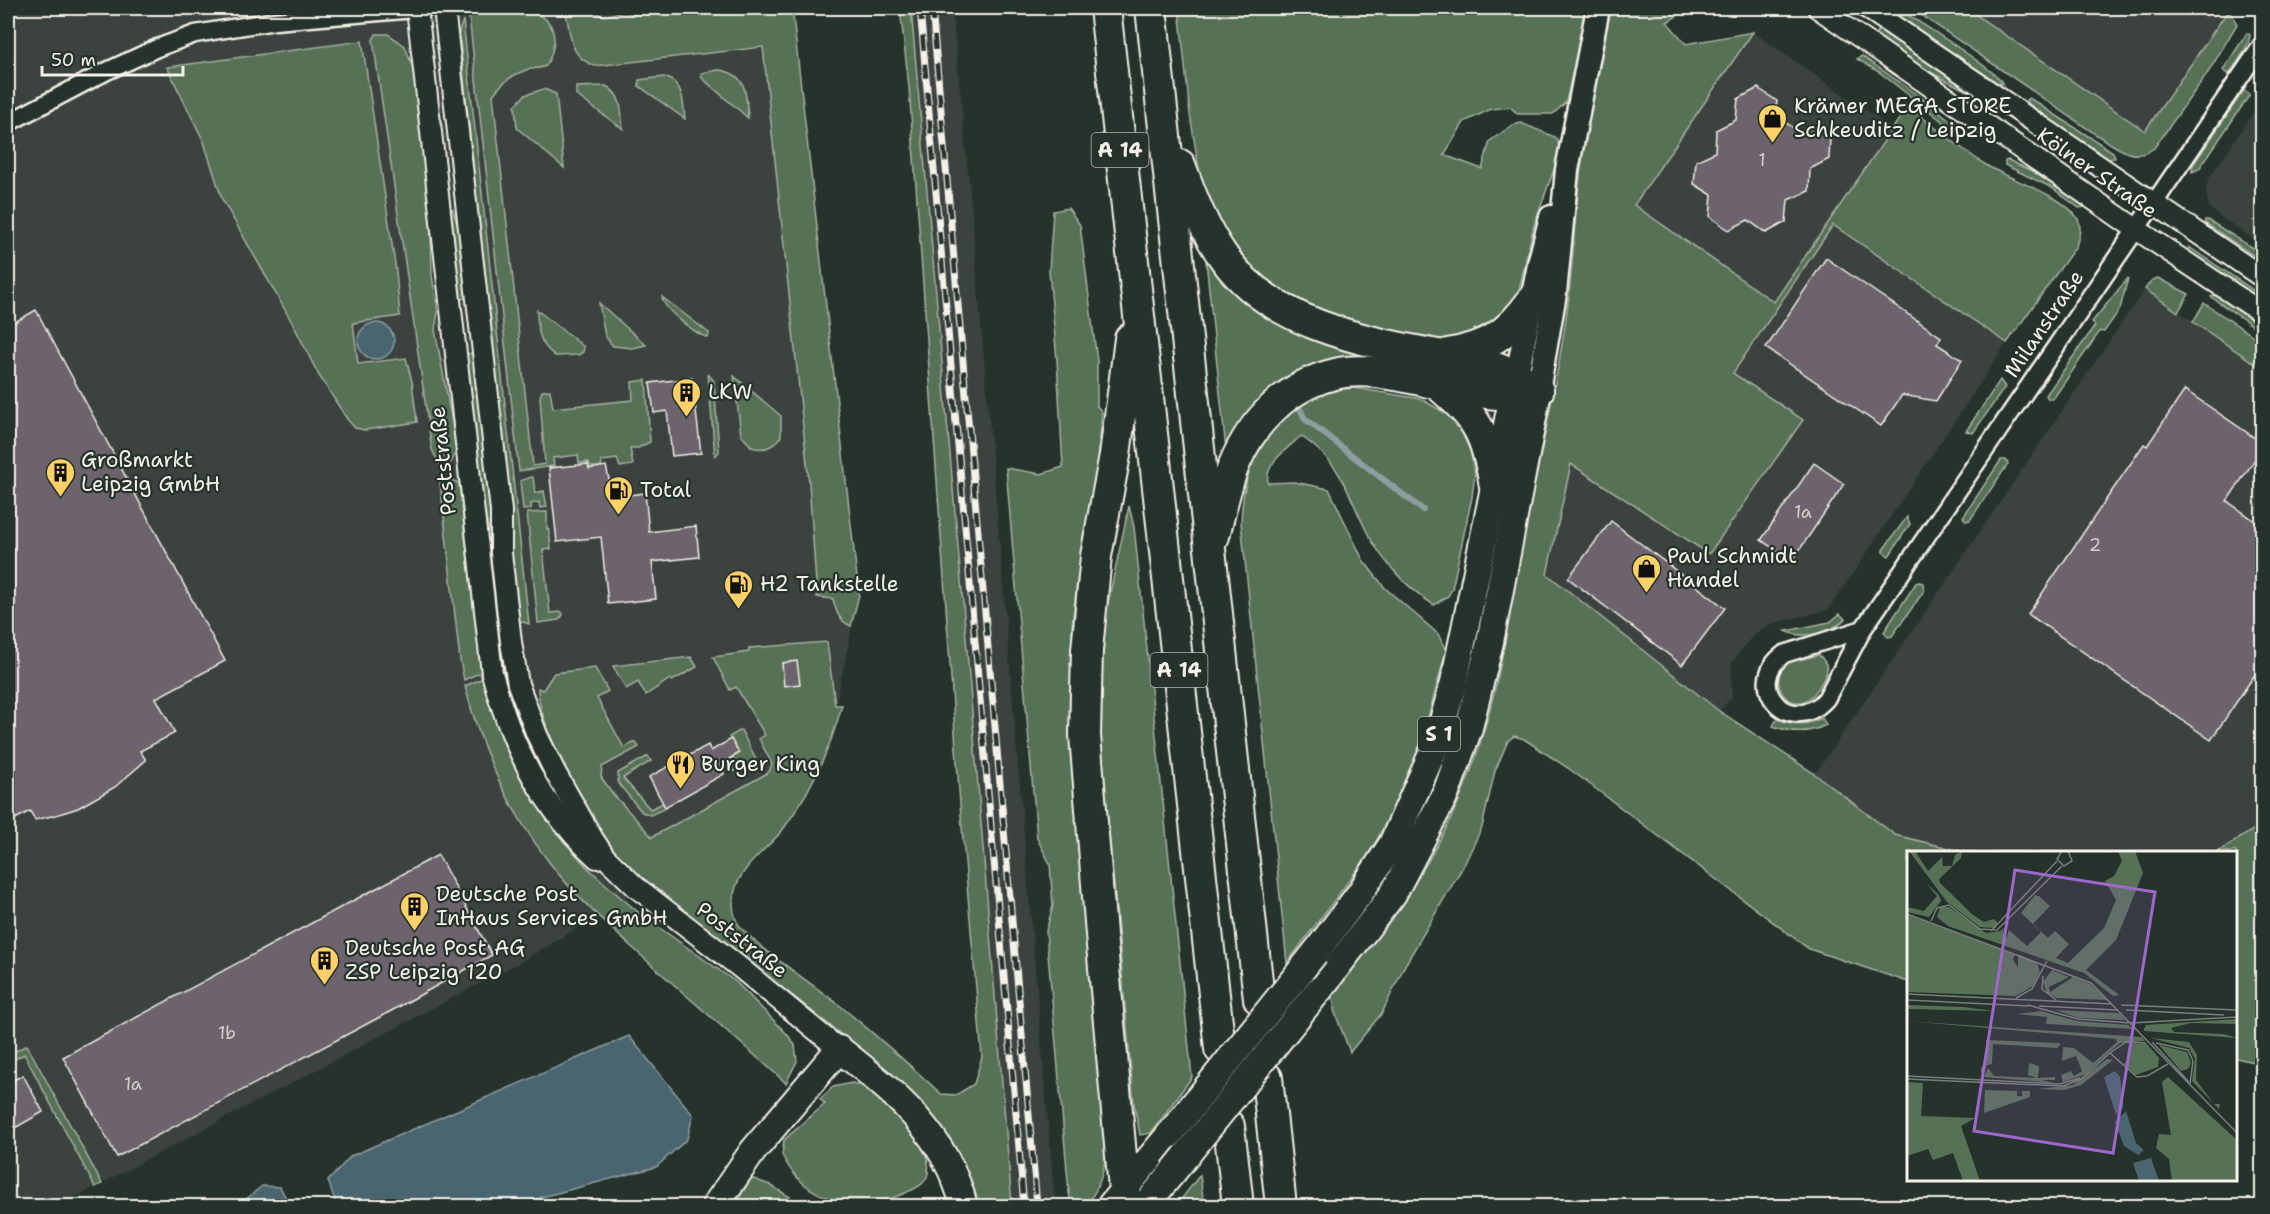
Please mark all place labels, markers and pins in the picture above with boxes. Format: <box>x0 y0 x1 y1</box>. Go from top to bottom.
place label: Krämer MEGA STORE Schkeuditz / Leipzig <box>1794 92 2011 144</box>
shop icon: Krämer MEGA STORE Schkeuditz / Leipzig <box>1757 102 1789 144</box>
building icon: LKW <box>671 376 703 418</box>
place label: LKW <box>708 378 752 406</box>
place label: Großmarkt Leipzig GmbH <box>81 446 220 498</box>
building icon: Großmarkt Leipzig GmbH <box>44 456 76 498</box>
fuel station icon: Total <box>603 474 635 516</box>
place label: Total <box>640 476 692 504</box>
place label: Paul Schmidt Handel <box>1667 542 1797 594</box>
shop icon: Paul Schmidt Handel <box>1630 552 1662 594</box>
fuel station icon: H2 Tankstelle <box>723 568 755 610</box>
place label: H2 Tankstelle <box>760 570 899 598</box>
restaurant icon: Burger King <box>664 748 696 790</box>
place label: Burger King <box>701 750 820 778</box>
place label: Deutsche Post InHaus Services GmbH <box>436 880 668 932</box>
building icon: Deutsche Post InHaus Services GmbH <box>399 890 431 932</box>
place label: Deutsche Post AG ZSP Leipzig 120 <box>345 934 525 986</box>
building icon: Deutsche Post AG ZSP Leipzig 120 <box>308 944 340 986</box>

